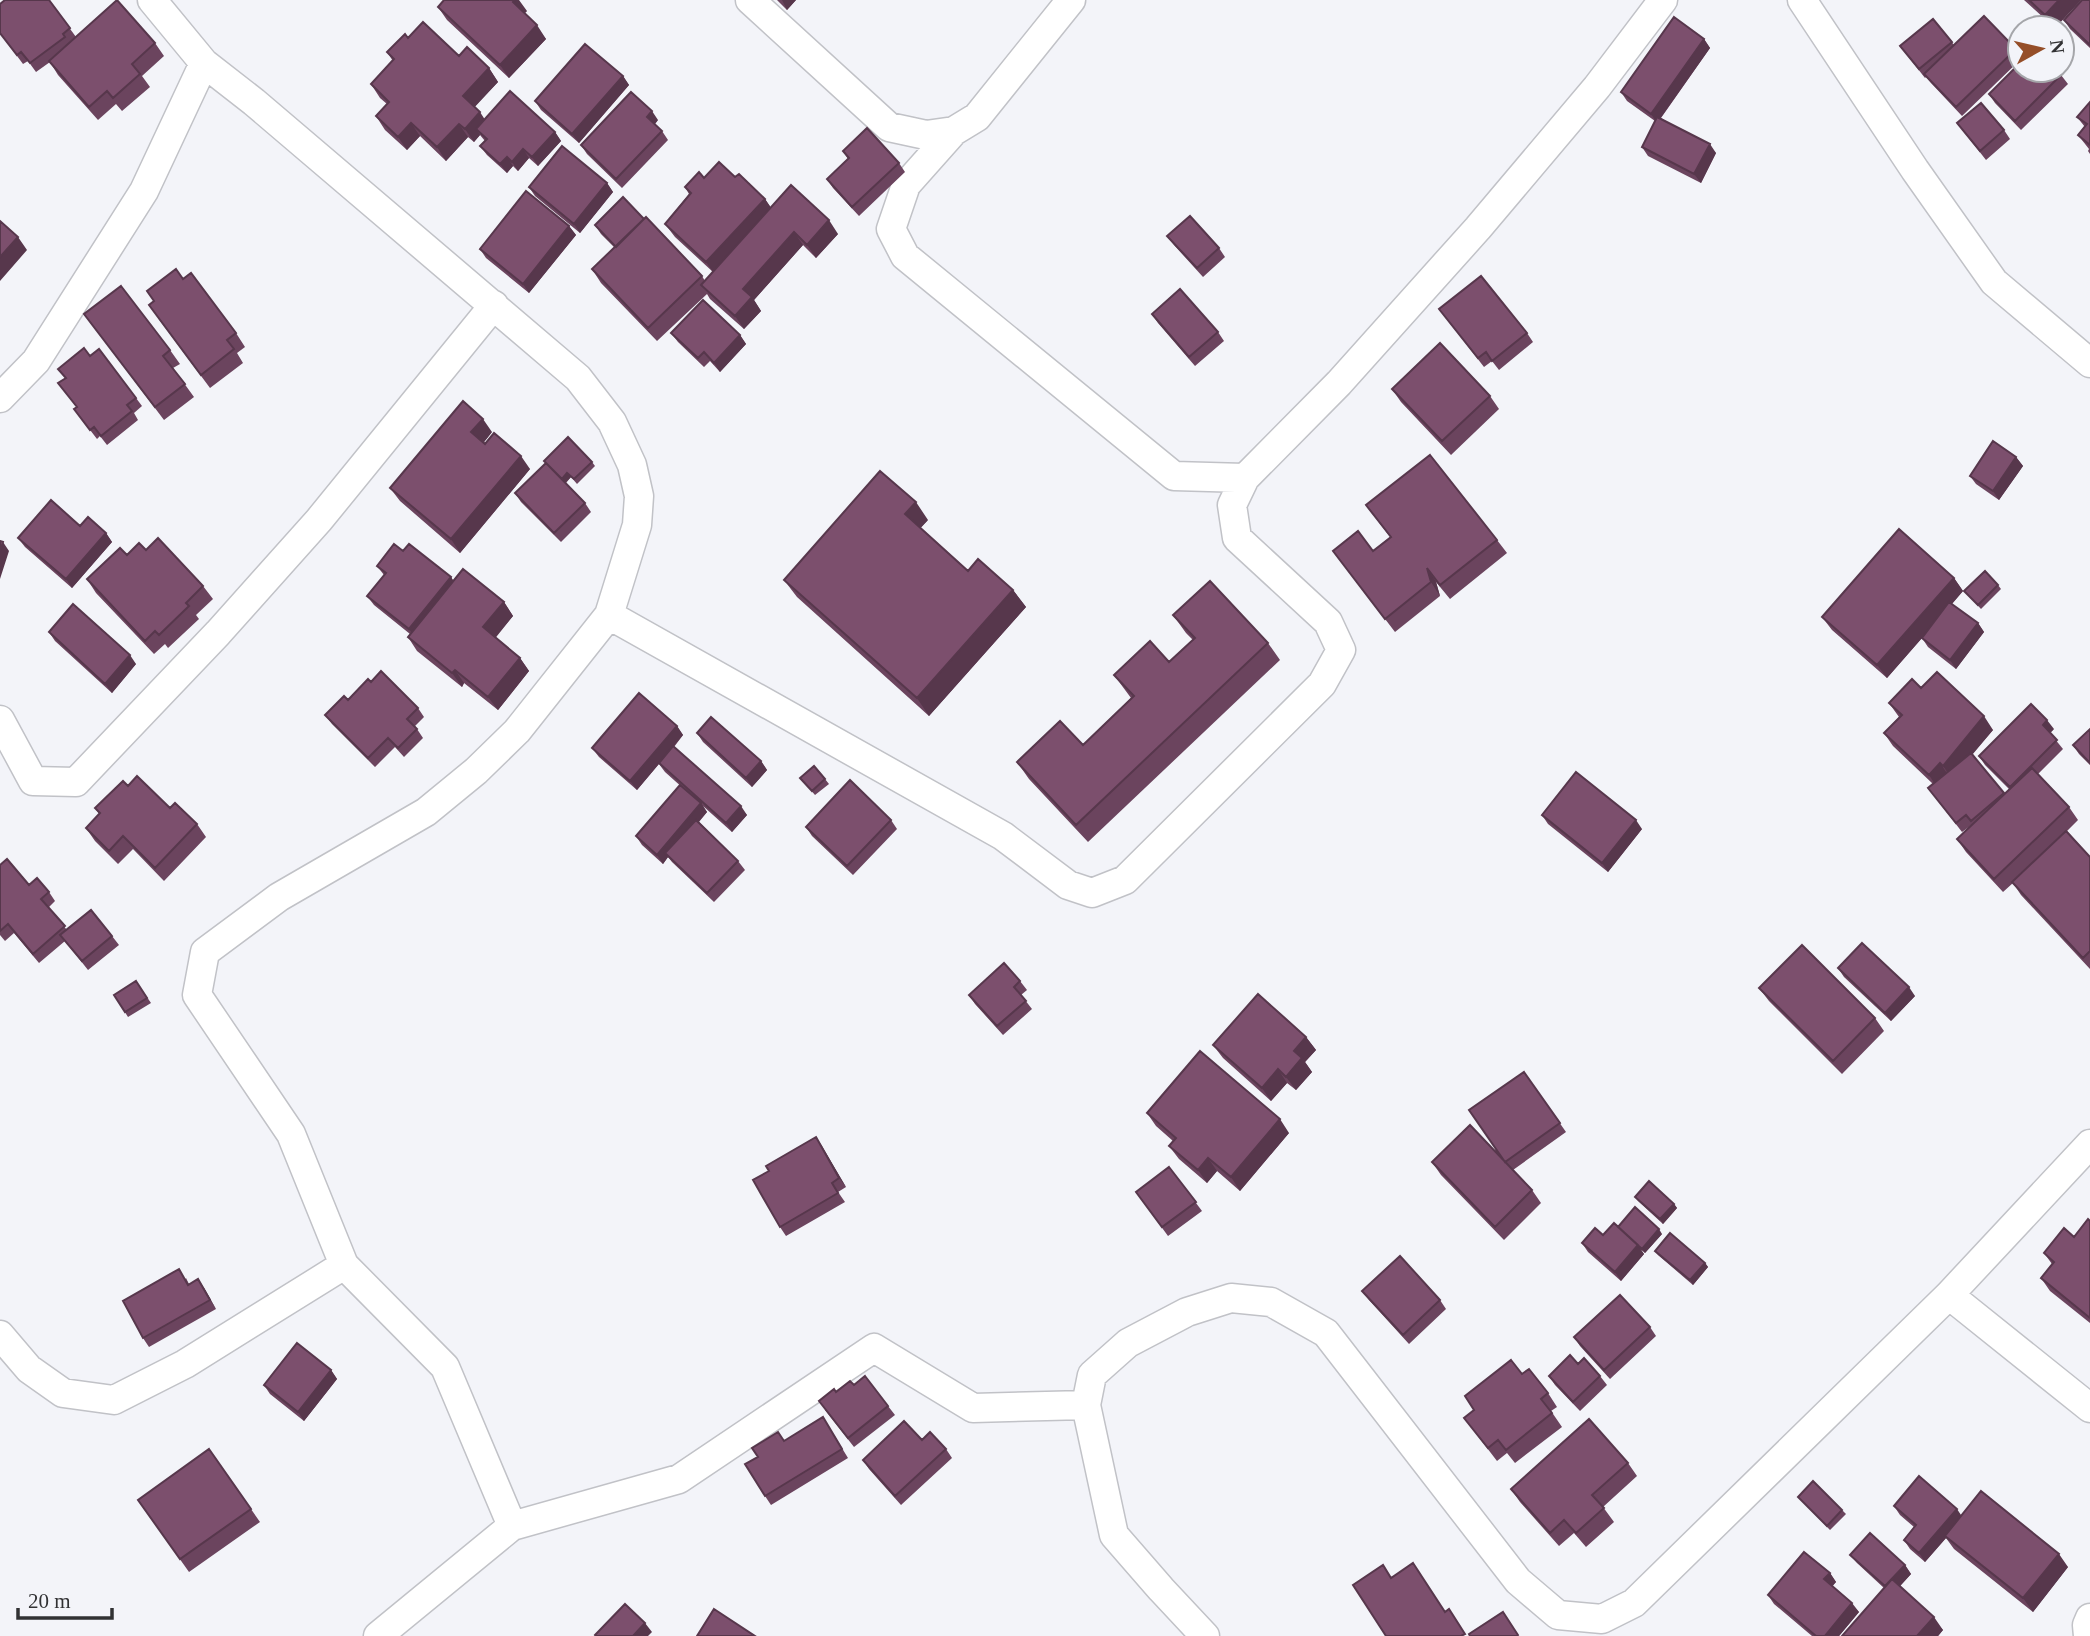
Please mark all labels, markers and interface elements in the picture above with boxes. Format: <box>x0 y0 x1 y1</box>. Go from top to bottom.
north arrow <box>2006 14 2076 84</box>
text: N <box>2046 38 2069 55</box>
scale bar <box>18 1576 112 1620</box>
text: 20 m <box>28 1589 71 1613</box>

